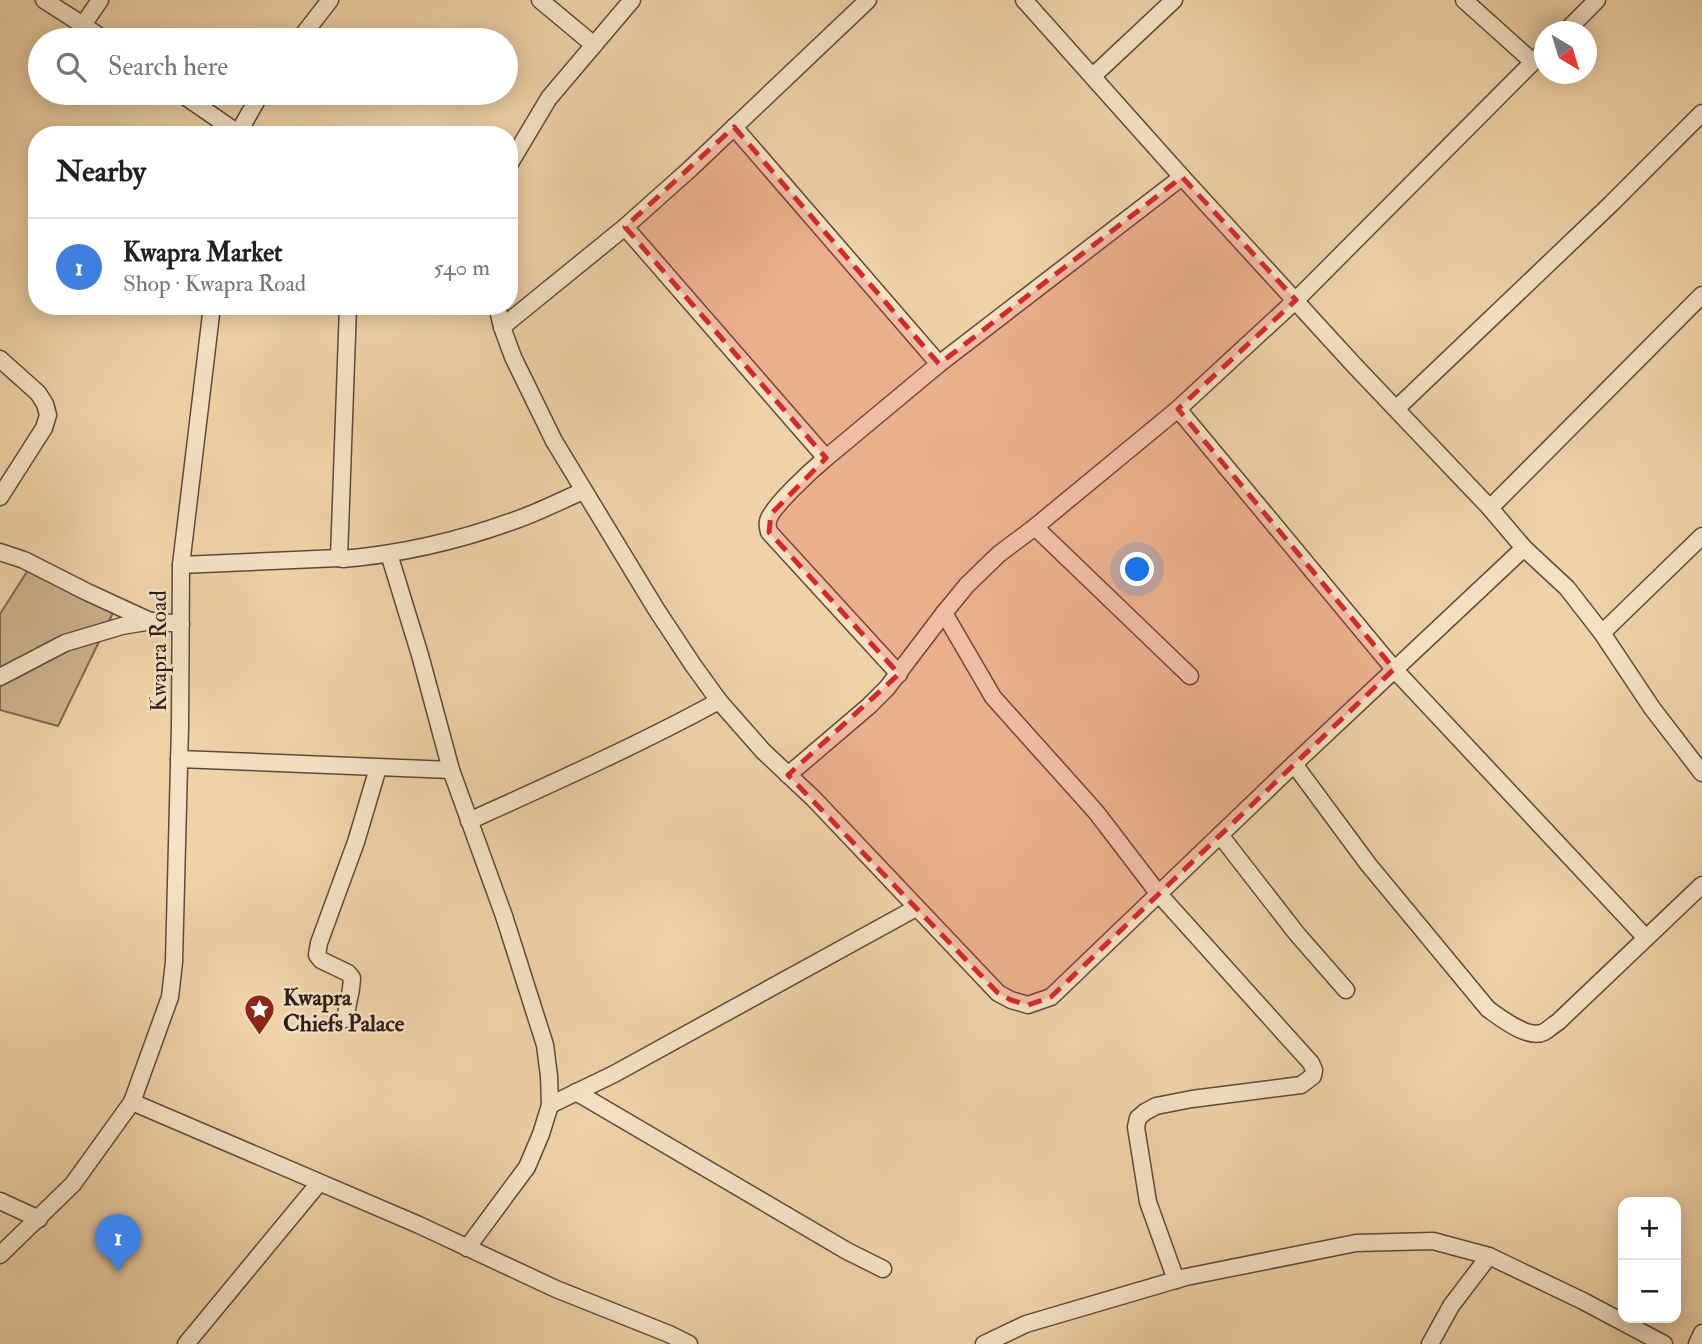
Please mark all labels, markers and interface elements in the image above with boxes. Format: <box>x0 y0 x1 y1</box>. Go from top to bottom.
north arrow <box>1534 21 1597 84</box>
search box <box>28 28 518 105</box>
icon: search <box>52 48 90 86</box>
text: Search here <box>108 51 228 83</box>
text: Nearby <box>56 153 146 190</box>
text: Kwapra Market <box>123 237 283 269</box>
text: 1 <box>75 253 83 282</box>
text: 540 m <box>434 253 490 282</box>
text: Shop · Kwapra Road <box>123 269 306 298</box>
your location <box>1120 552 1154 586</box>
street label: Kwapra Road <box>144 590 174 712</box>
place label: Kwapra Chiefs Palace <box>283 983 405 1038</box>
place icon: Kwapra Chiefs Palace <box>243 993 277 1037</box>
map controls <box>1618 1197 1681 1323</box>
button: + <box>1618 1197 1681 1260</box>
pin: 1 <box>95 1214 141 1272</box>
button: − <box>1618 1260 1681 1323</box>

